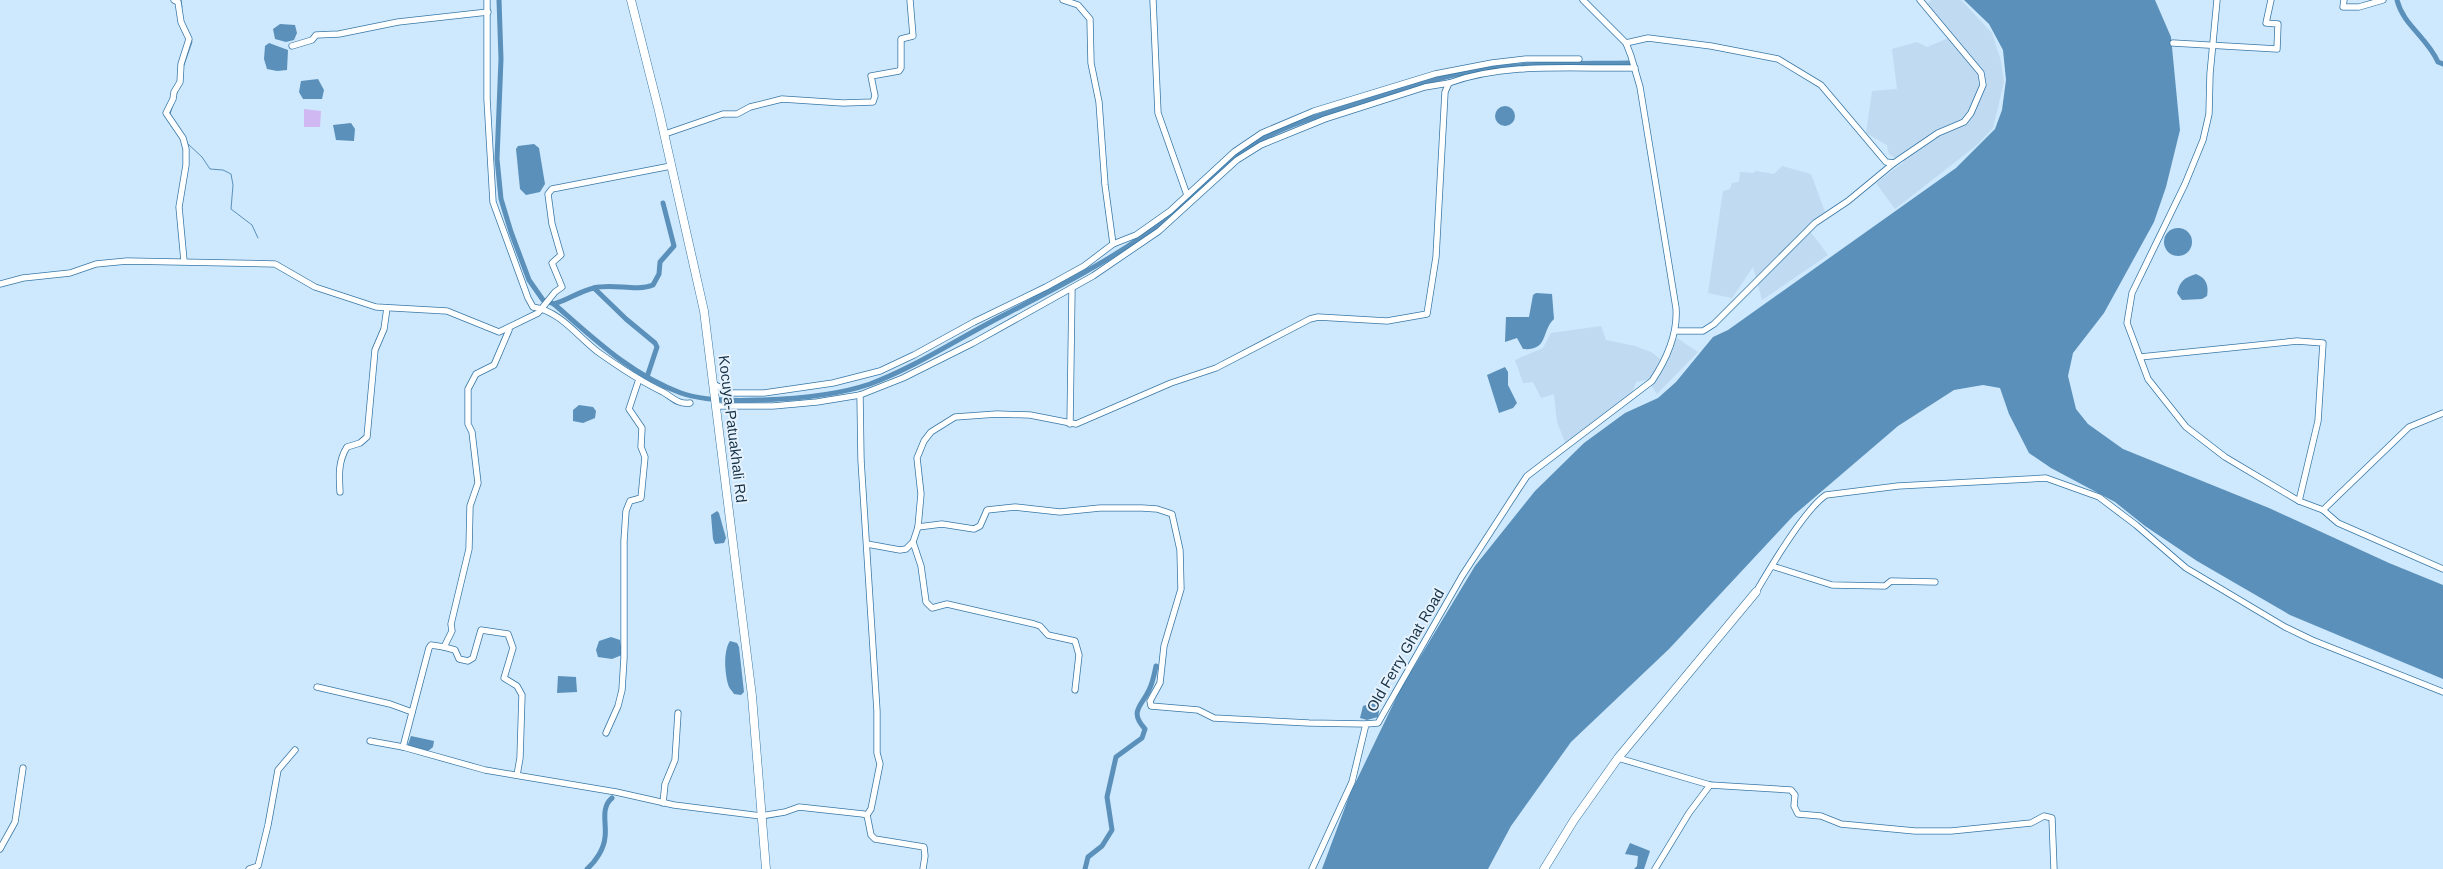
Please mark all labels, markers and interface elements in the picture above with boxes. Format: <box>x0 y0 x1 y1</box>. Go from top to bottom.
street label: Kocuya-Patuakhali Rd <box>716 354 750 504</box>
street label: Old Ferry Ghat Road <box>1363 585 1447 715</box>

